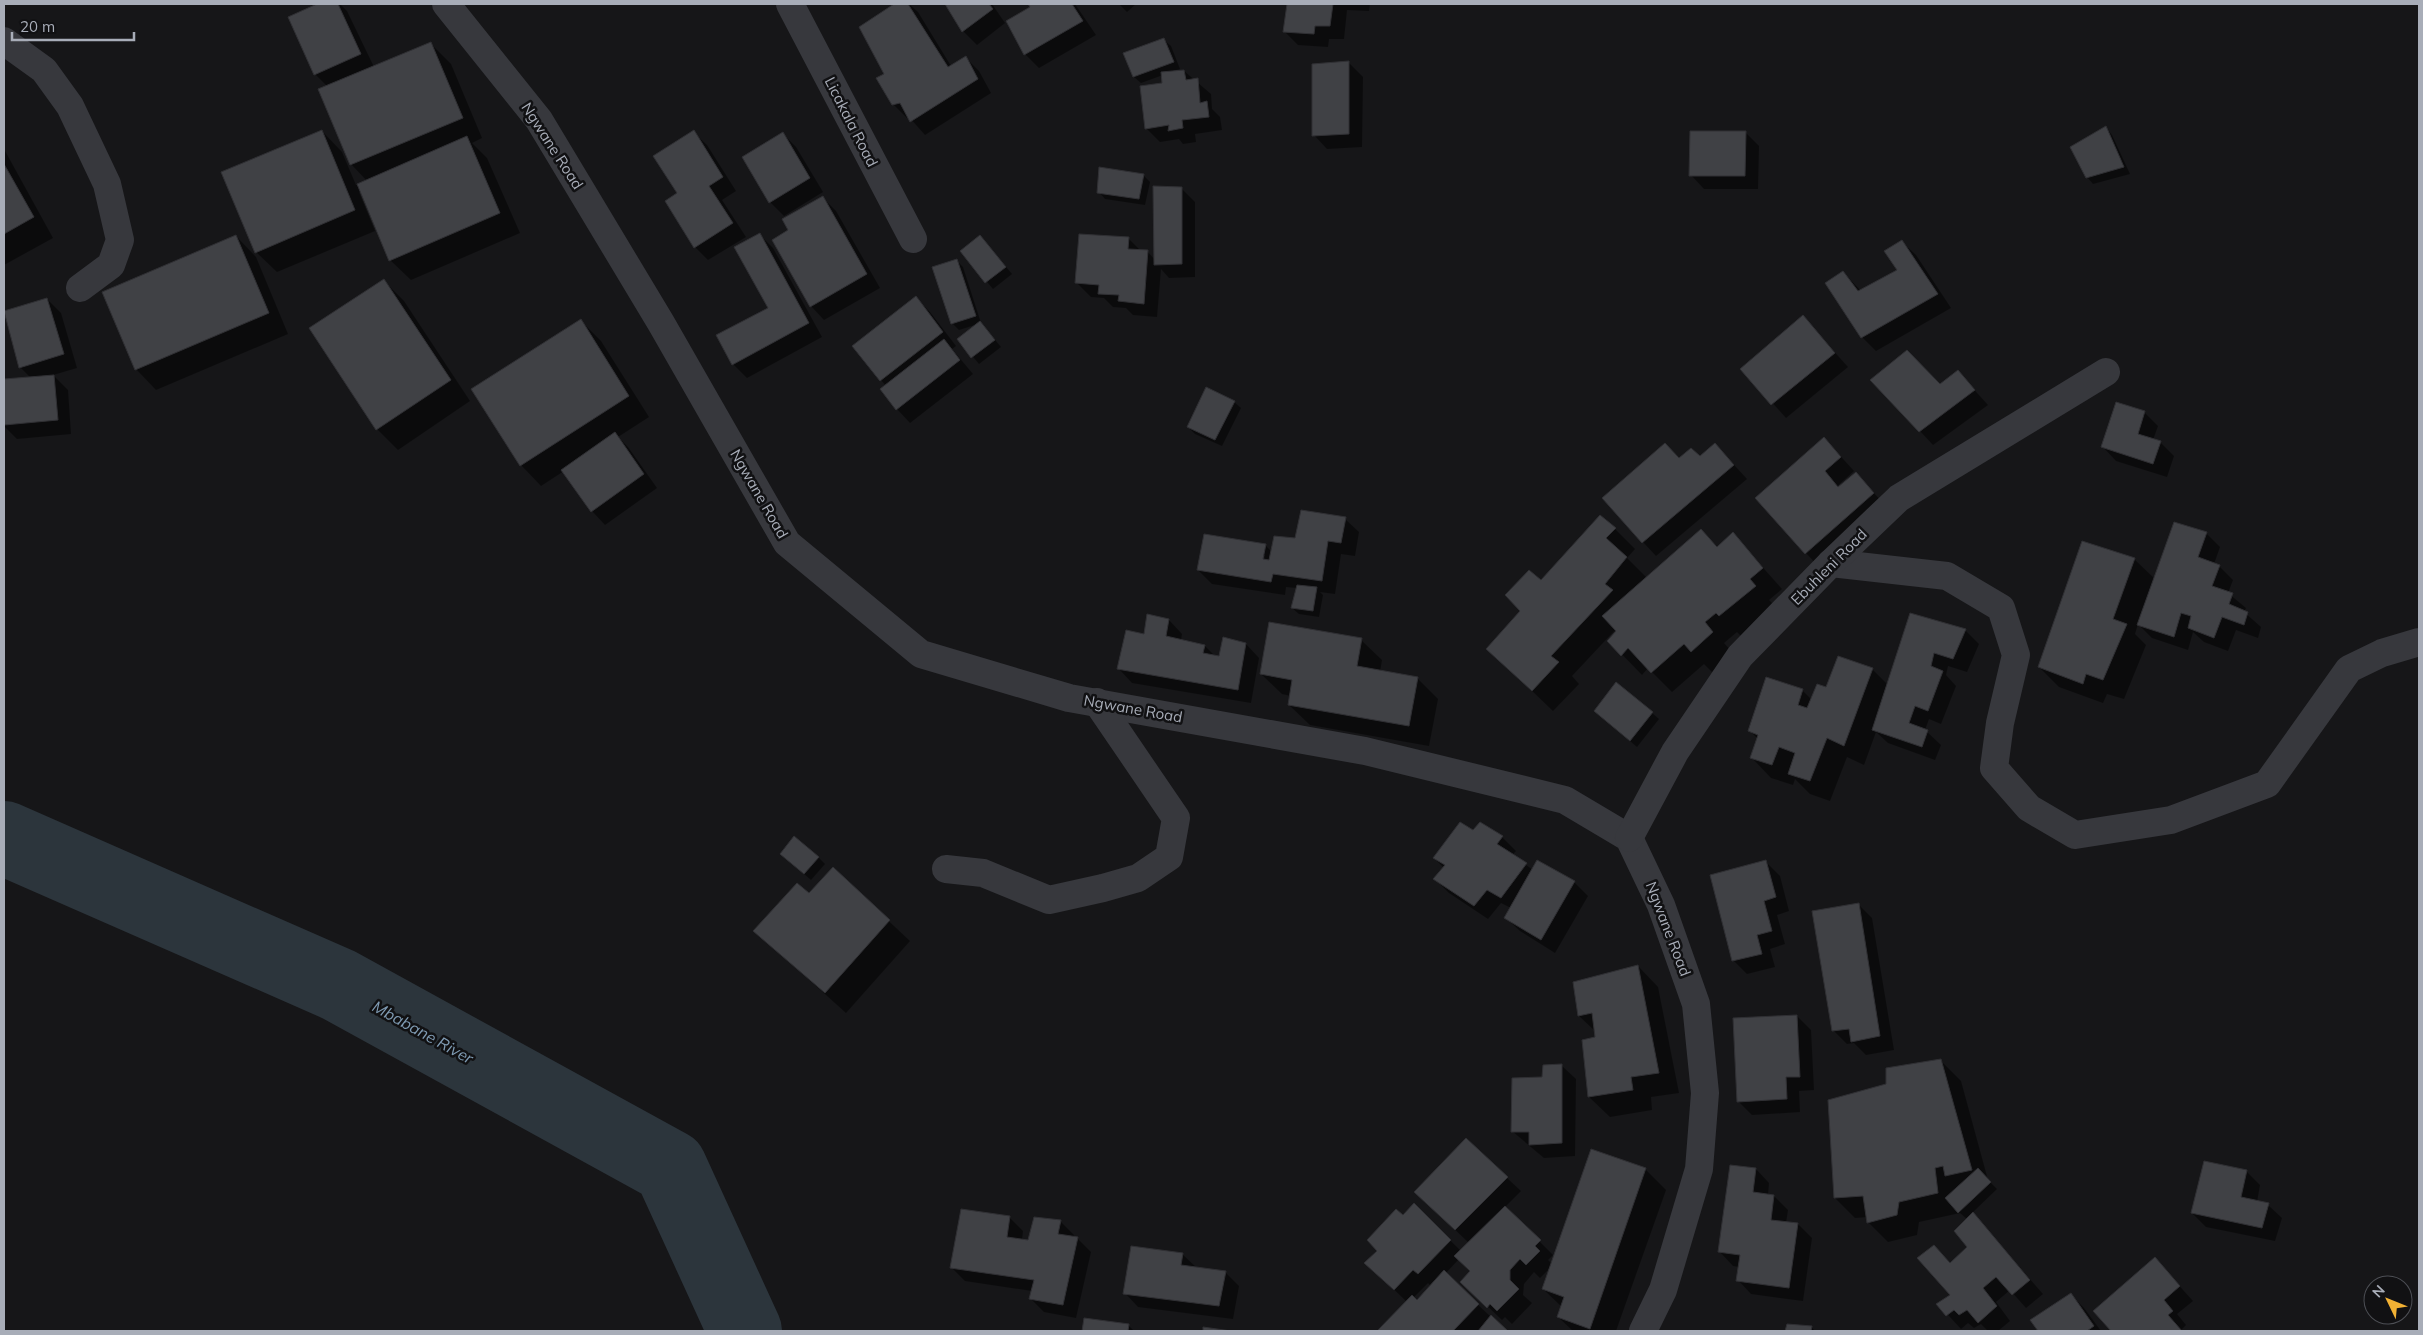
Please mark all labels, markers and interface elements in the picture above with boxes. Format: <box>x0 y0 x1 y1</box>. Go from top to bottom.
scale bar <box>12 10 135 42</box>
text: 20 m <box>20 17 55 36</box>
street label: Licakala Road <box>821 74 882 170</box>
street label: Ngwane Road <box>517 99 588 193</box>
street label: Ngwane Road <box>726 446 793 542</box>
street label: Ebuhleni Road <box>1787 525 1871 609</box>
street label: Ngwane Road <box>1082 690 1184 727</box>
street label: Ngwane Road <box>1642 879 1695 979</box>
water label: Mbabane River <box>369 996 478 1069</box>
north arrow <box>2363 1275 2413 1325</box>
text: N <box>2368 1281 2389 1301</box>

